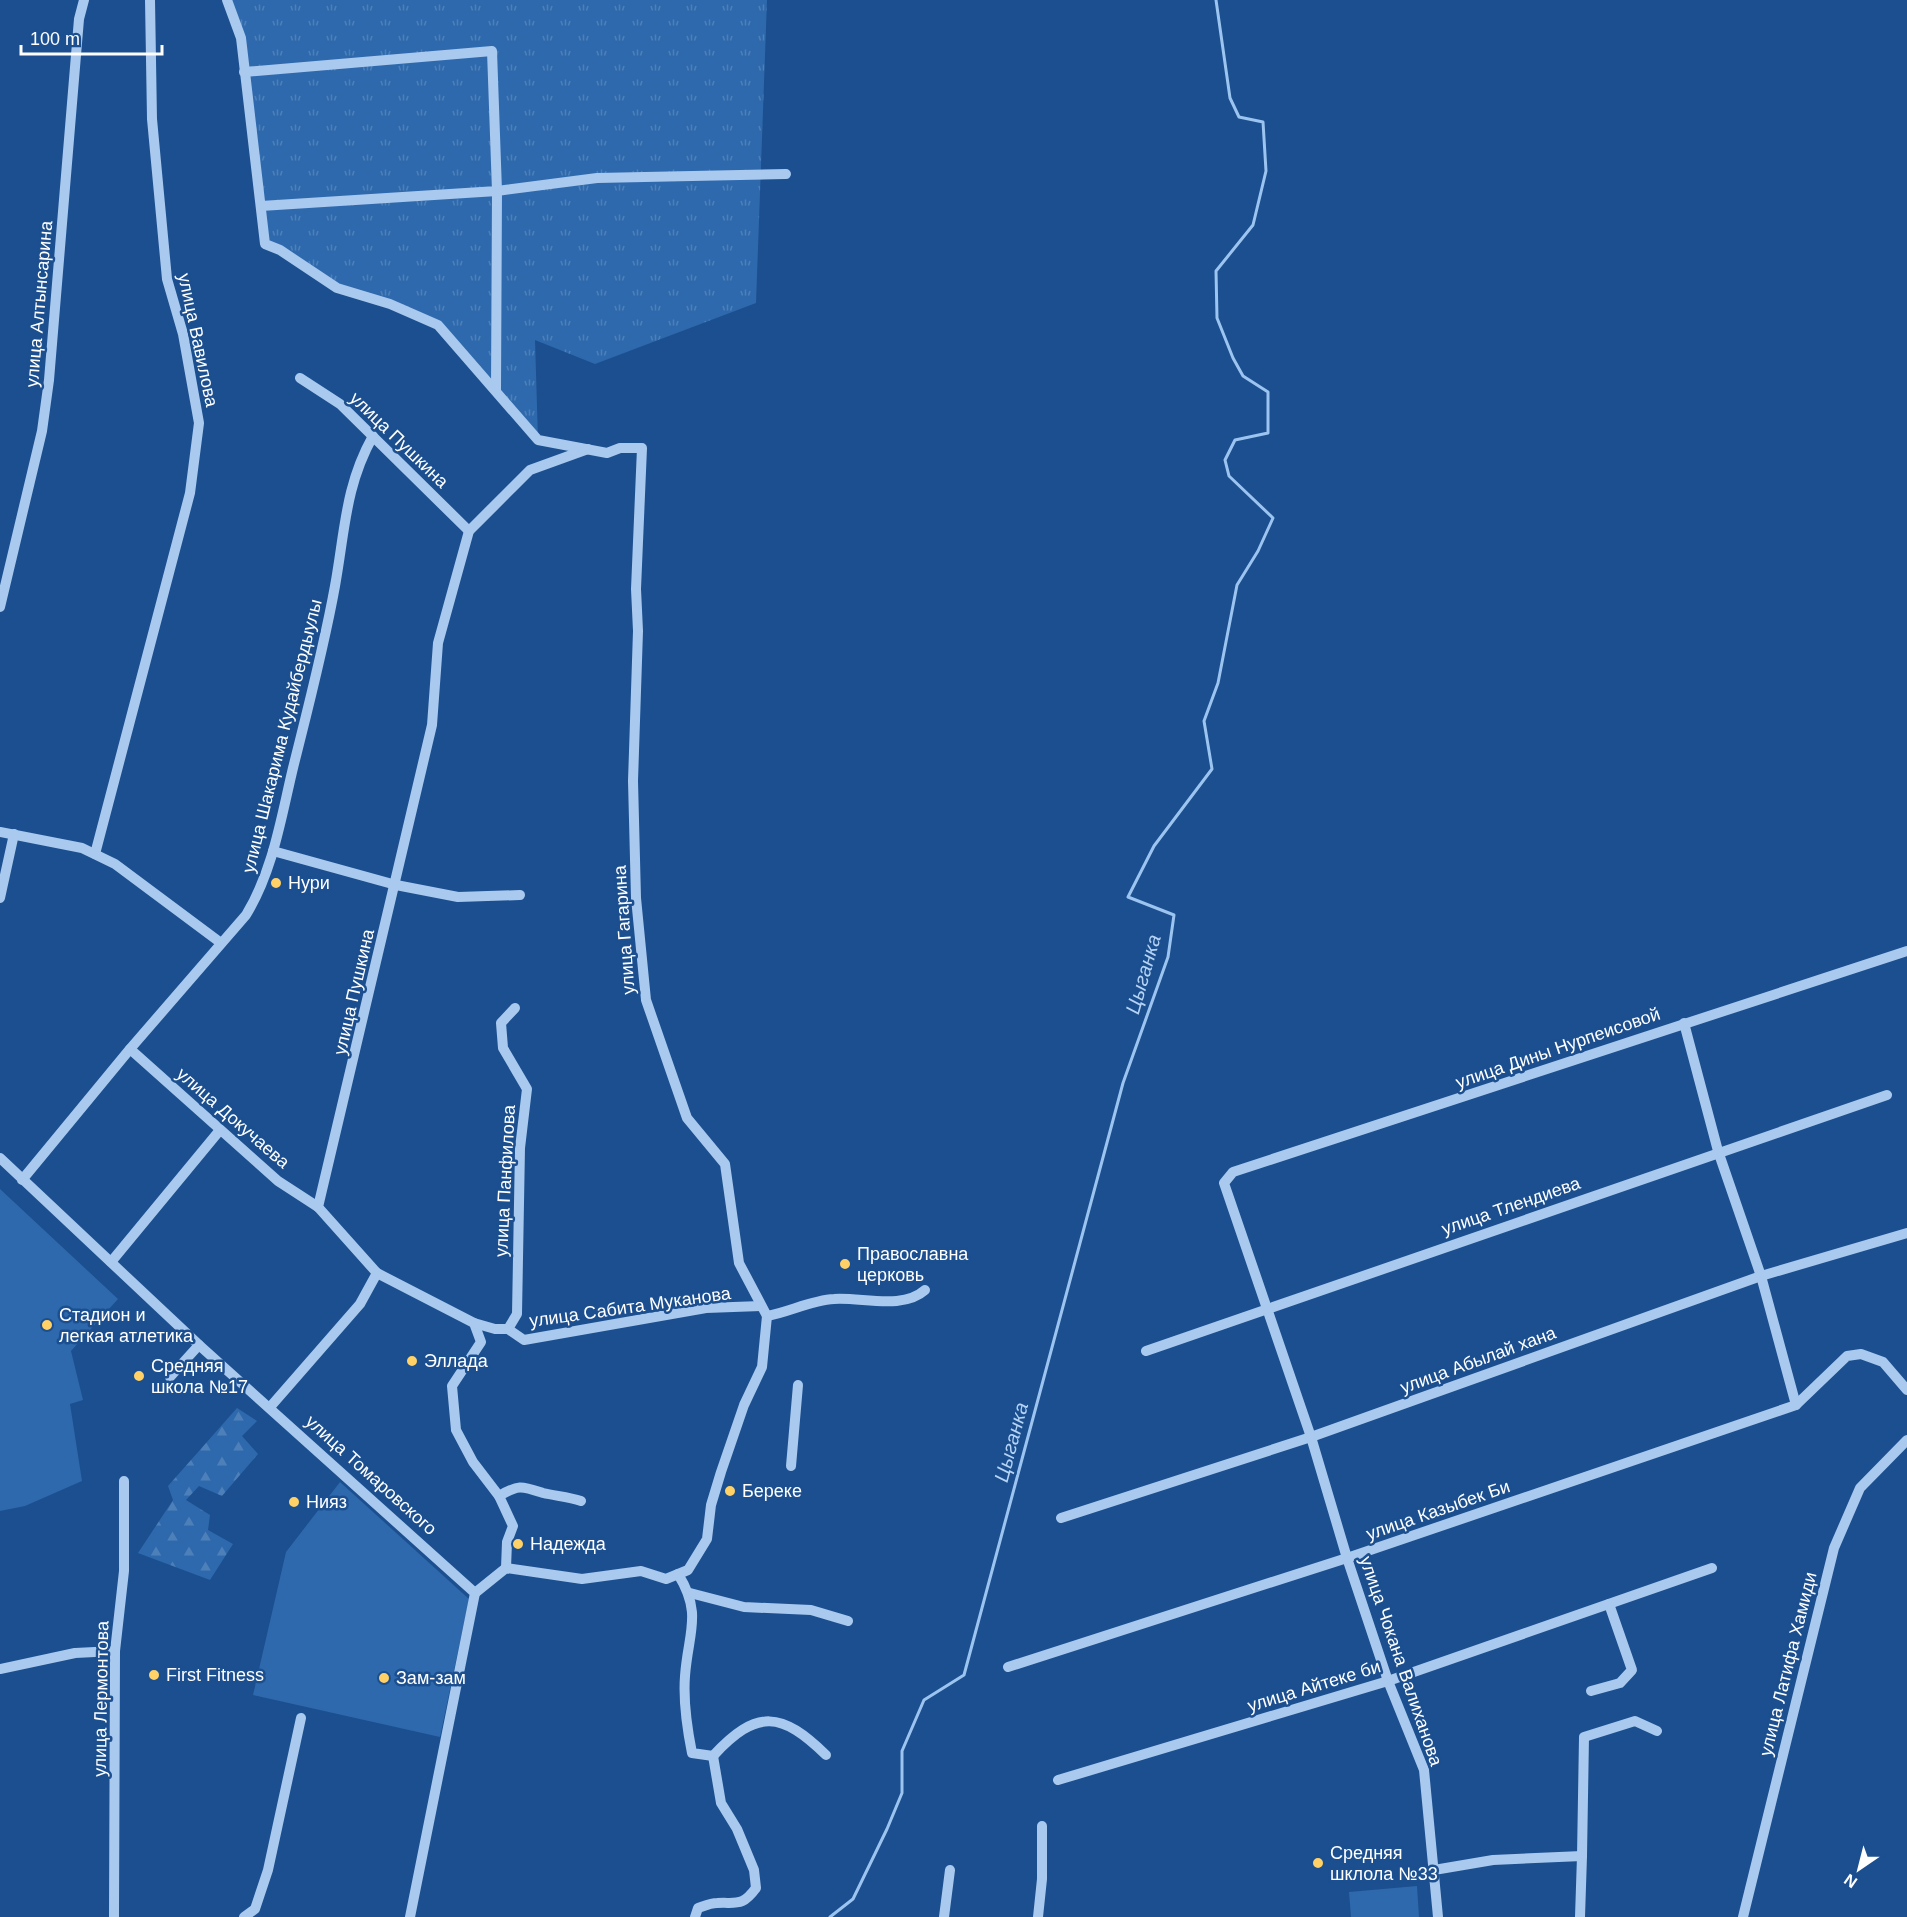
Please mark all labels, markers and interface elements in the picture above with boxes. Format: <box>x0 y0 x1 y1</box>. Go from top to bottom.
scale bar <box>21 18 162 56</box>
text: 100 m <box>30 29 80 49</box>
street label: улица Алтынсарина <box>22 219 56 388</box>
street label: улица Вавилова <box>174 271 222 410</box>
street label: улица Пушкина <box>346 388 453 493</box>
street label: улица Шакарима Кудайбердыулы <box>238 597 326 875</box>
street label: улица Гагарина <box>609 864 638 995</box>
place label: Нури <box>288 873 330 893</box>
marker: Нури <box>269 876 283 890</box>
street label: улица Пушкина <box>330 926 378 1057</box>
water label: Цыганка <box>1121 932 1165 1016</box>
street label: улица Дины Нурпеисовой <box>1453 1004 1663 1092</box>
street label: улица Докучаева <box>173 1064 294 1173</box>
street label: улица Панфилова <box>491 1103 519 1258</box>
street label: улица Тлендиева <box>1439 1173 1584 1239</box>
place label: Православна церковь <box>857 1244 969 1285</box>
marker: Православна церковь <box>838 1257 852 1271</box>
street label: улица Сабита Муканова <box>528 1283 733 1331</box>
place label: Стадион и легкая атлетика <box>59 1305 194 1346</box>
marker: Стадион и легкая атлетика <box>40 1318 54 1332</box>
street label: улица Абылай хана <box>1397 1322 1559 1397</box>
place label: Эллада <box>424 1351 489 1371</box>
marker: Эллада <box>405 1354 419 1368</box>
place label: Средняя школа №17 <box>151 1356 248 1397</box>
marker: Средняя школа №17 <box>132 1369 146 1383</box>
water label: Цыганка <box>990 1400 1032 1484</box>
street label: улица Томаровского <box>301 1411 441 1539</box>
street label: улица Казыбек Би <box>1363 1476 1513 1544</box>
place label: Береке <box>742 1481 802 1501</box>
marker: Береке <box>723 1484 737 1498</box>
place label: Нияз <box>306 1492 347 1512</box>
marker: Нияз <box>287 1495 301 1509</box>
place label: Надежда <box>530 1534 607 1554</box>
marker: Надежда <box>511 1537 525 1551</box>
street label: улица Чокана Валиханова <box>1356 1554 1447 1769</box>
street label: улица Латифа Хамиди <box>1755 1570 1821 1758</box>
street label: улица Лермонтова <box>90 1620 112 1777</box>
street label: улица Айтеке би <box>1245 1656 1383 1716</box>
place label: First Fitness <box>166 1665 264 1685</box>
marker: First Fitness <box>147 1668 161 1682</box>
place label: Зам-зам <box>396 1668 466 1688</box>
marker: Зам-зам <box>377 1671 391 1685</box>
north arrow <box>1829 1839 1889 1899</box>
place label: Средняя шклола №33 <box>1330 1843 1438 1884</box>
marker: Средняя шклола №33 <box>1311 1856 1325 1870</box>
text: N <box>1841 1871 1860 1891</box>

